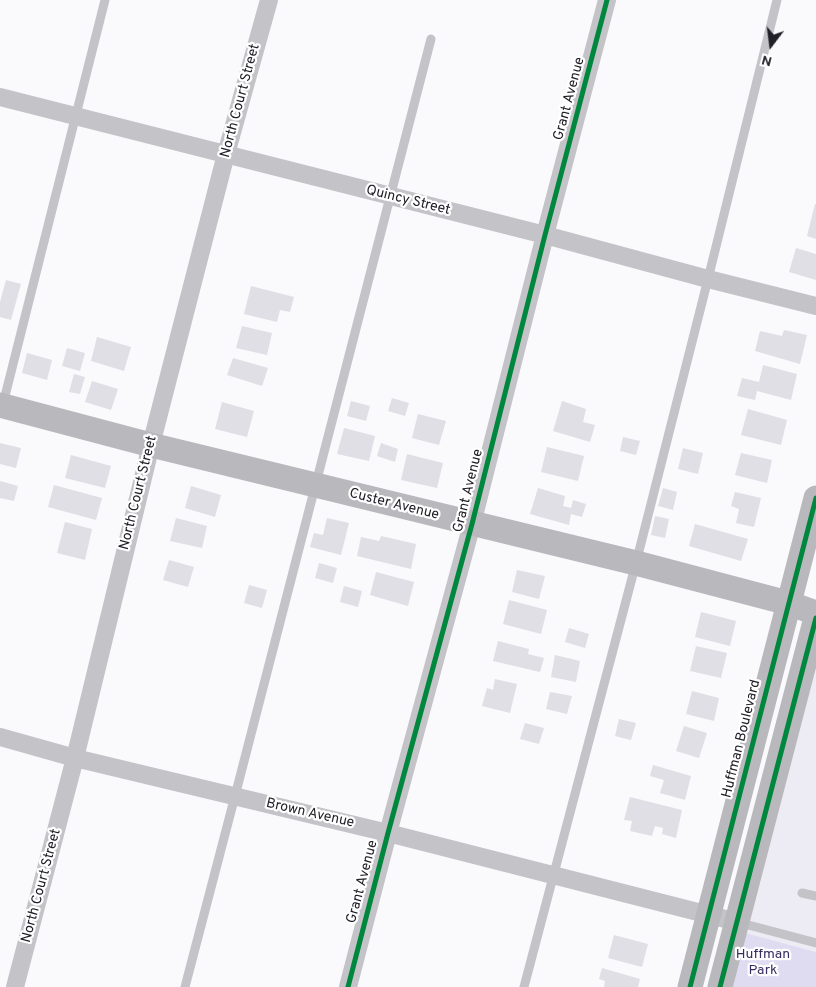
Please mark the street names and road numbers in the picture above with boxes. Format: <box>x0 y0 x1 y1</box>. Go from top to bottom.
street label: North Court Street <box>218 42 264 160</box>
street label: Grant Avenue <box>551 56 589 142</box>
street label: Quincy Street <box>364 182 452 220</box>
street label: North Court Street <box>117 434 161 552</box>
street label: Grant Avenue <box>451 448 487 534</box>
street label: Custer Avenue <box>347 486 441 524</box>
street label: Huffman Boulevard <box>719 678 765 800</box>
street label: Brown Avenue <box>264 796 356 832</box>
street label: North Court Street <box>19 827 65 945</box>
street label: Grant Avenue <box>344 839 382 925</box>

